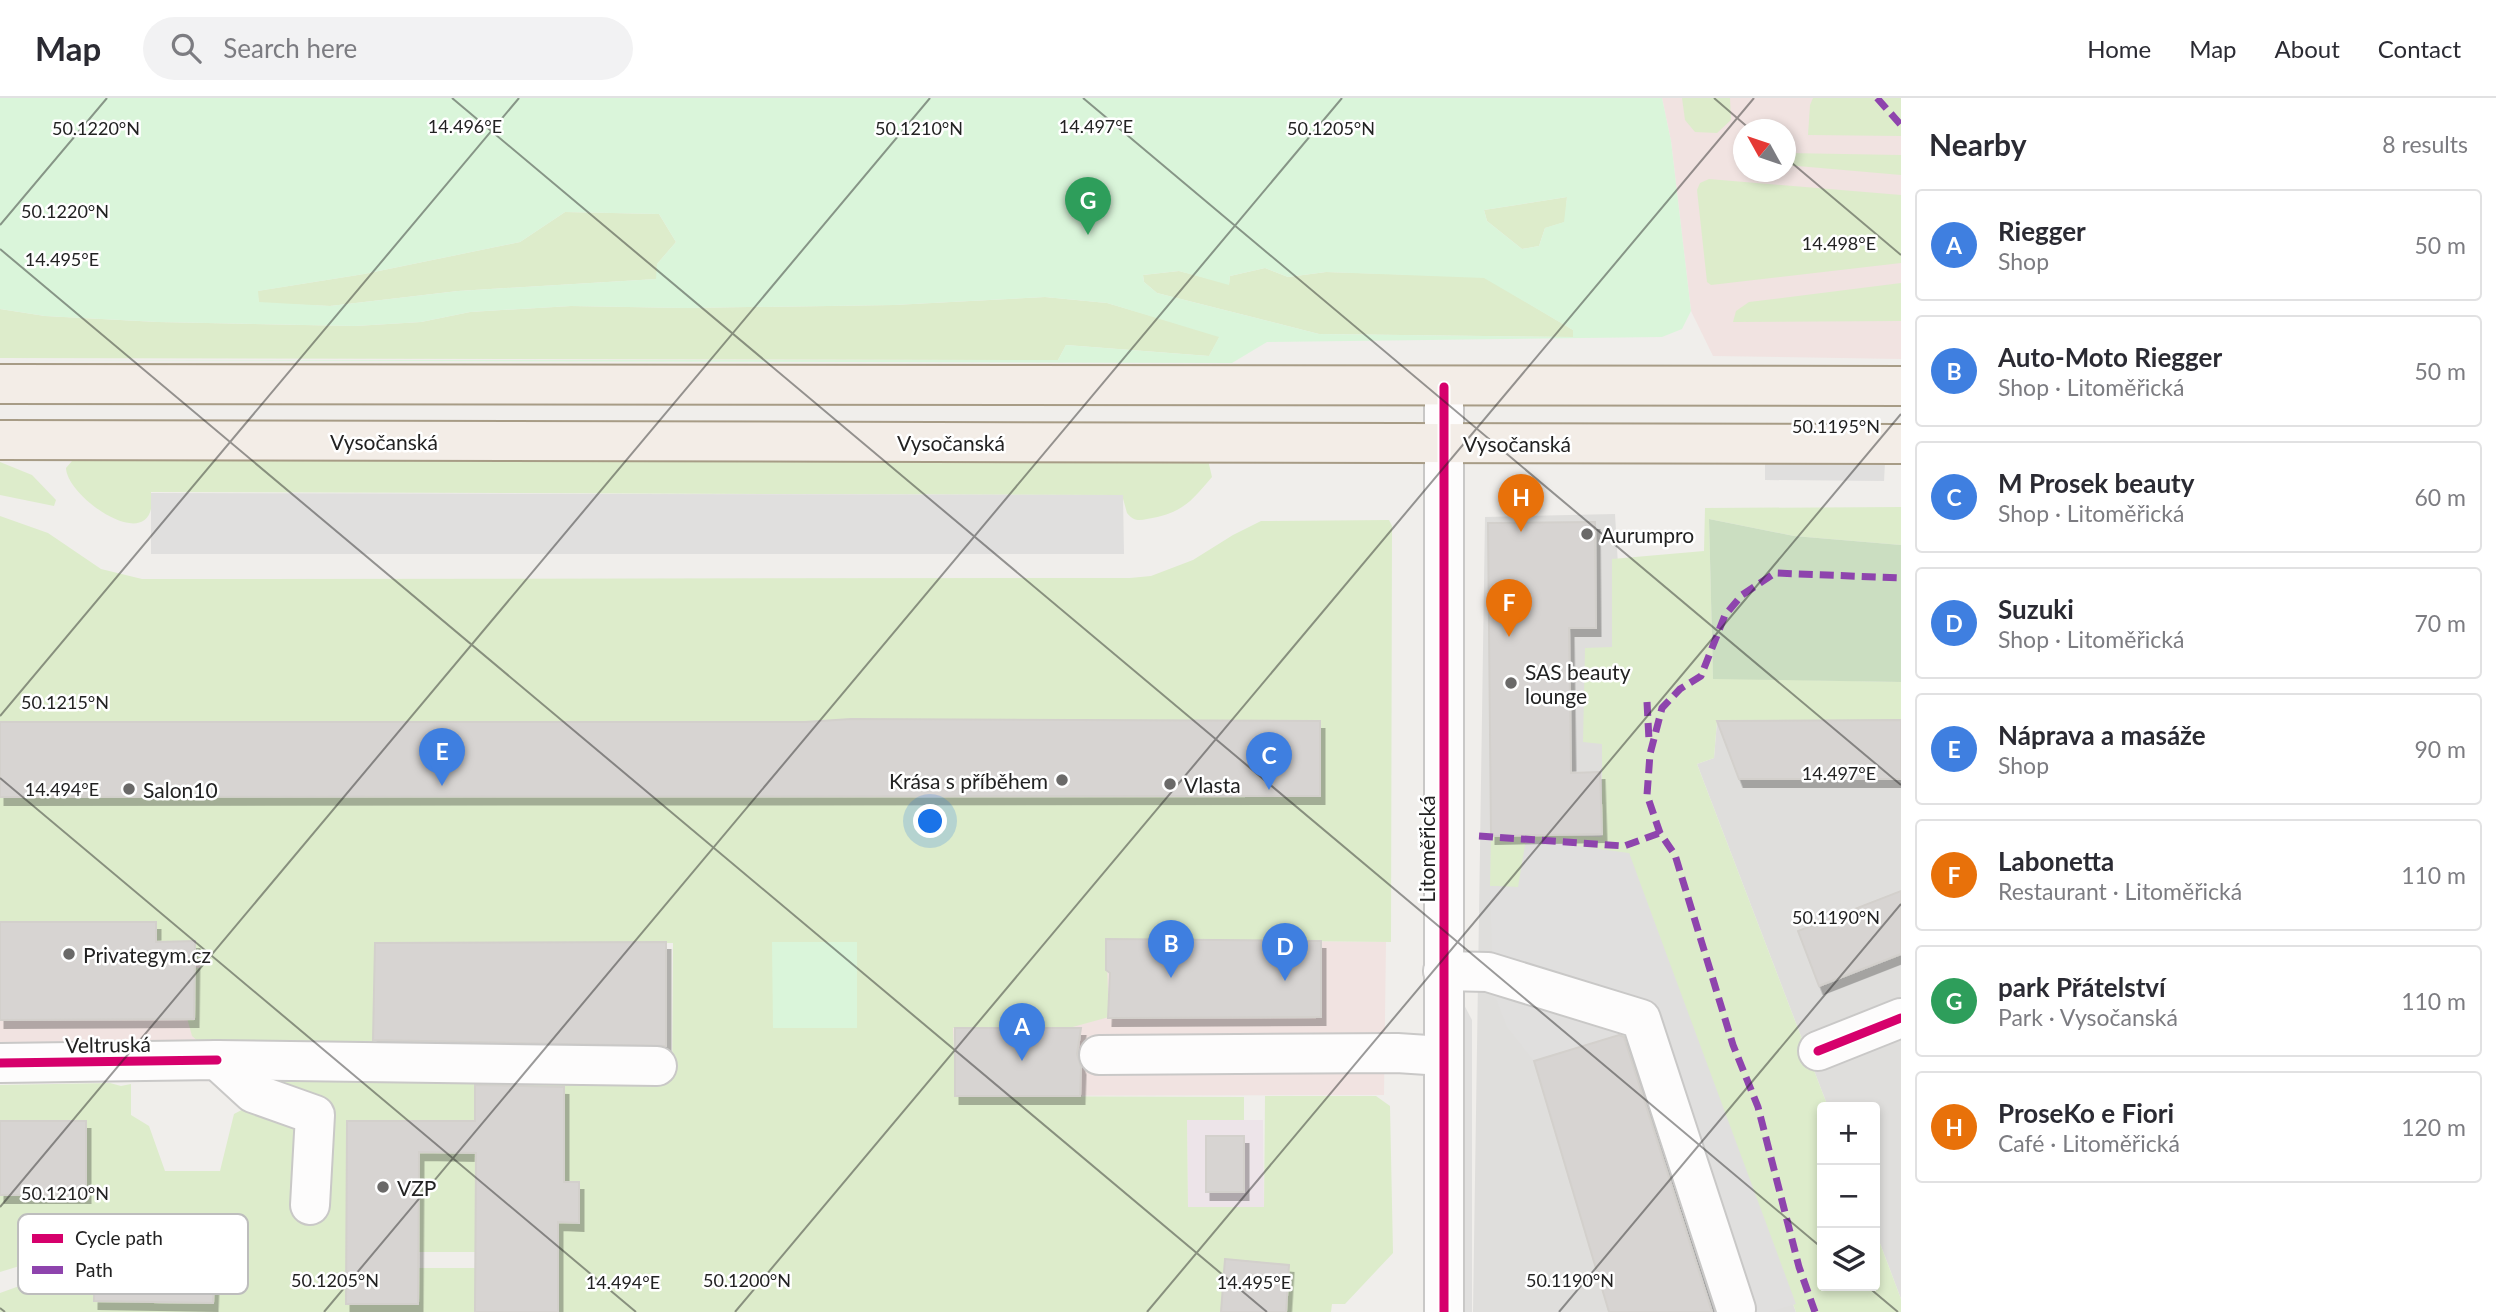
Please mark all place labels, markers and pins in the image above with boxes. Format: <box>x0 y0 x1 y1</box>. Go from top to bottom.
pin: G <box>1065 177 1111 235</box>
pin: H <box>1498 474 1544 532</box>
place label: Aurumpro <box>1601 522 1694 547</box>
marker: Aurumpro <box>1579 526 1595 542</box>
pin: F <box>1486 579 1532 637</box>
place label: SAS beauty lounge <box>1525 659 1631 708</box>
marker: SAS beauty lounge <box>1503 675 1519 691</box>
pin: E <box>419 728 465 786</box>
pin: C <box>1246 732 1292 790</box>
place label: Krása s příběhem <box>889 768 1048 793</box>
marker: Krása s příběhem <box>1054 772 1070 788</box>
place label: Vlasta <box>1184 772 1241 797</box>
marker: Vlasta <box>1162 776 1178 792</box>
place label: Salon10 <box>143 777 218 802</box>
marker: Salon10 <box>121 781 137 797</box>
pin: B <box>1148 920 1194 978</box>
pin: D <box>1262 923 1308 981</box>
place label: Privategym.cz <box>83 942 211 967</box>
marker: Privategym.cz <box>61 946 77 962</box>
pin: A <box>999 1003 1045 1061</box>
place label: VZP <box>397 1175 436 1200</box>
marker: VZP <box>375 1179 391 1195</box>

